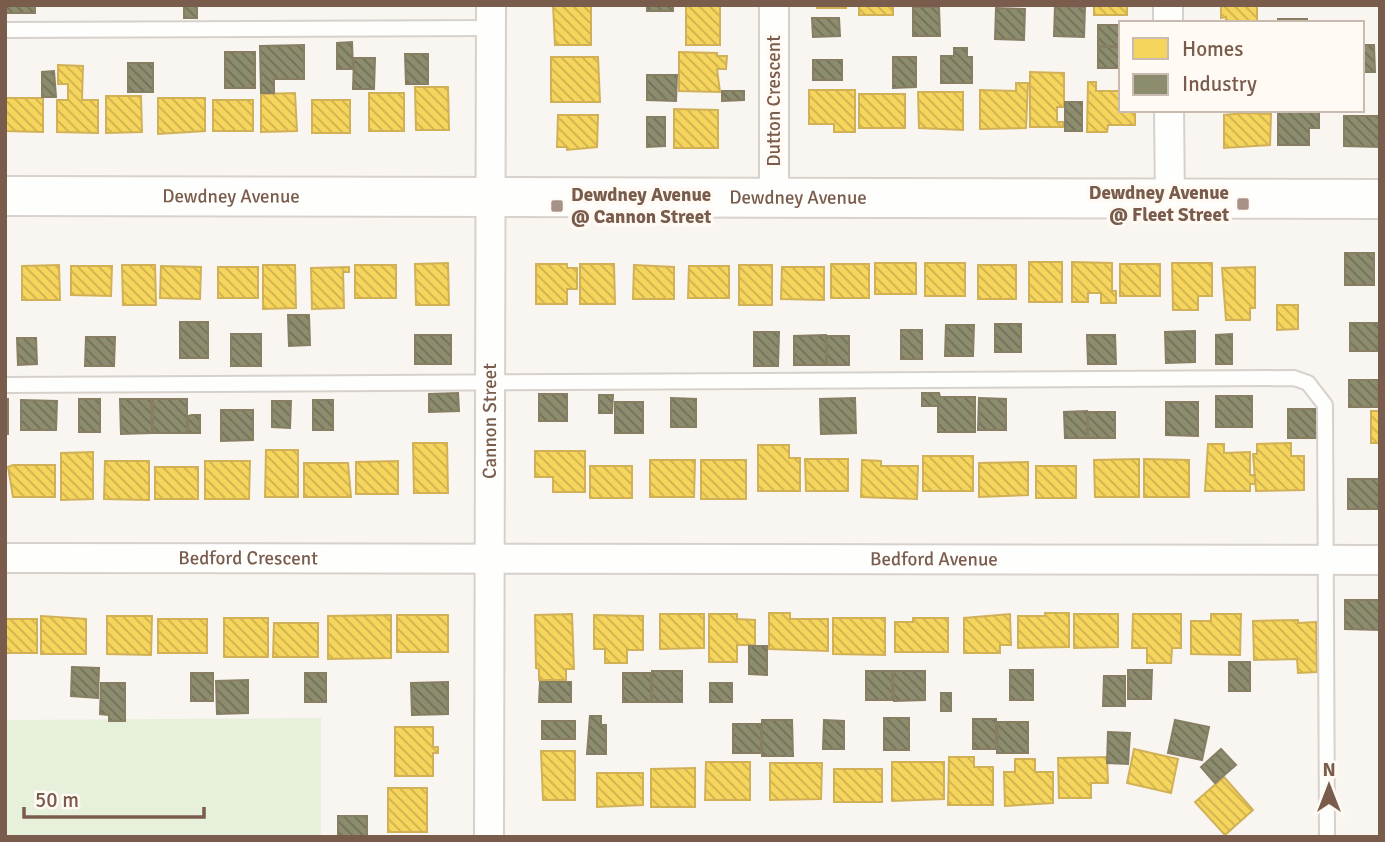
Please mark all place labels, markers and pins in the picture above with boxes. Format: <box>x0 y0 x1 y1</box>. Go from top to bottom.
place label: Dewdney Avenue @ Fleet Street <box>1089 181 1229 227</box>
place label: Dewdney Avenue @ Cannon Street <box>571 183 711 229</box>
marker: Dewdney Avenue @ Fleet Street <box>1235 196 1251 212</box>
marker: Dewdney Avenue @ Cannon Street <box>549 198 565 214</box>

